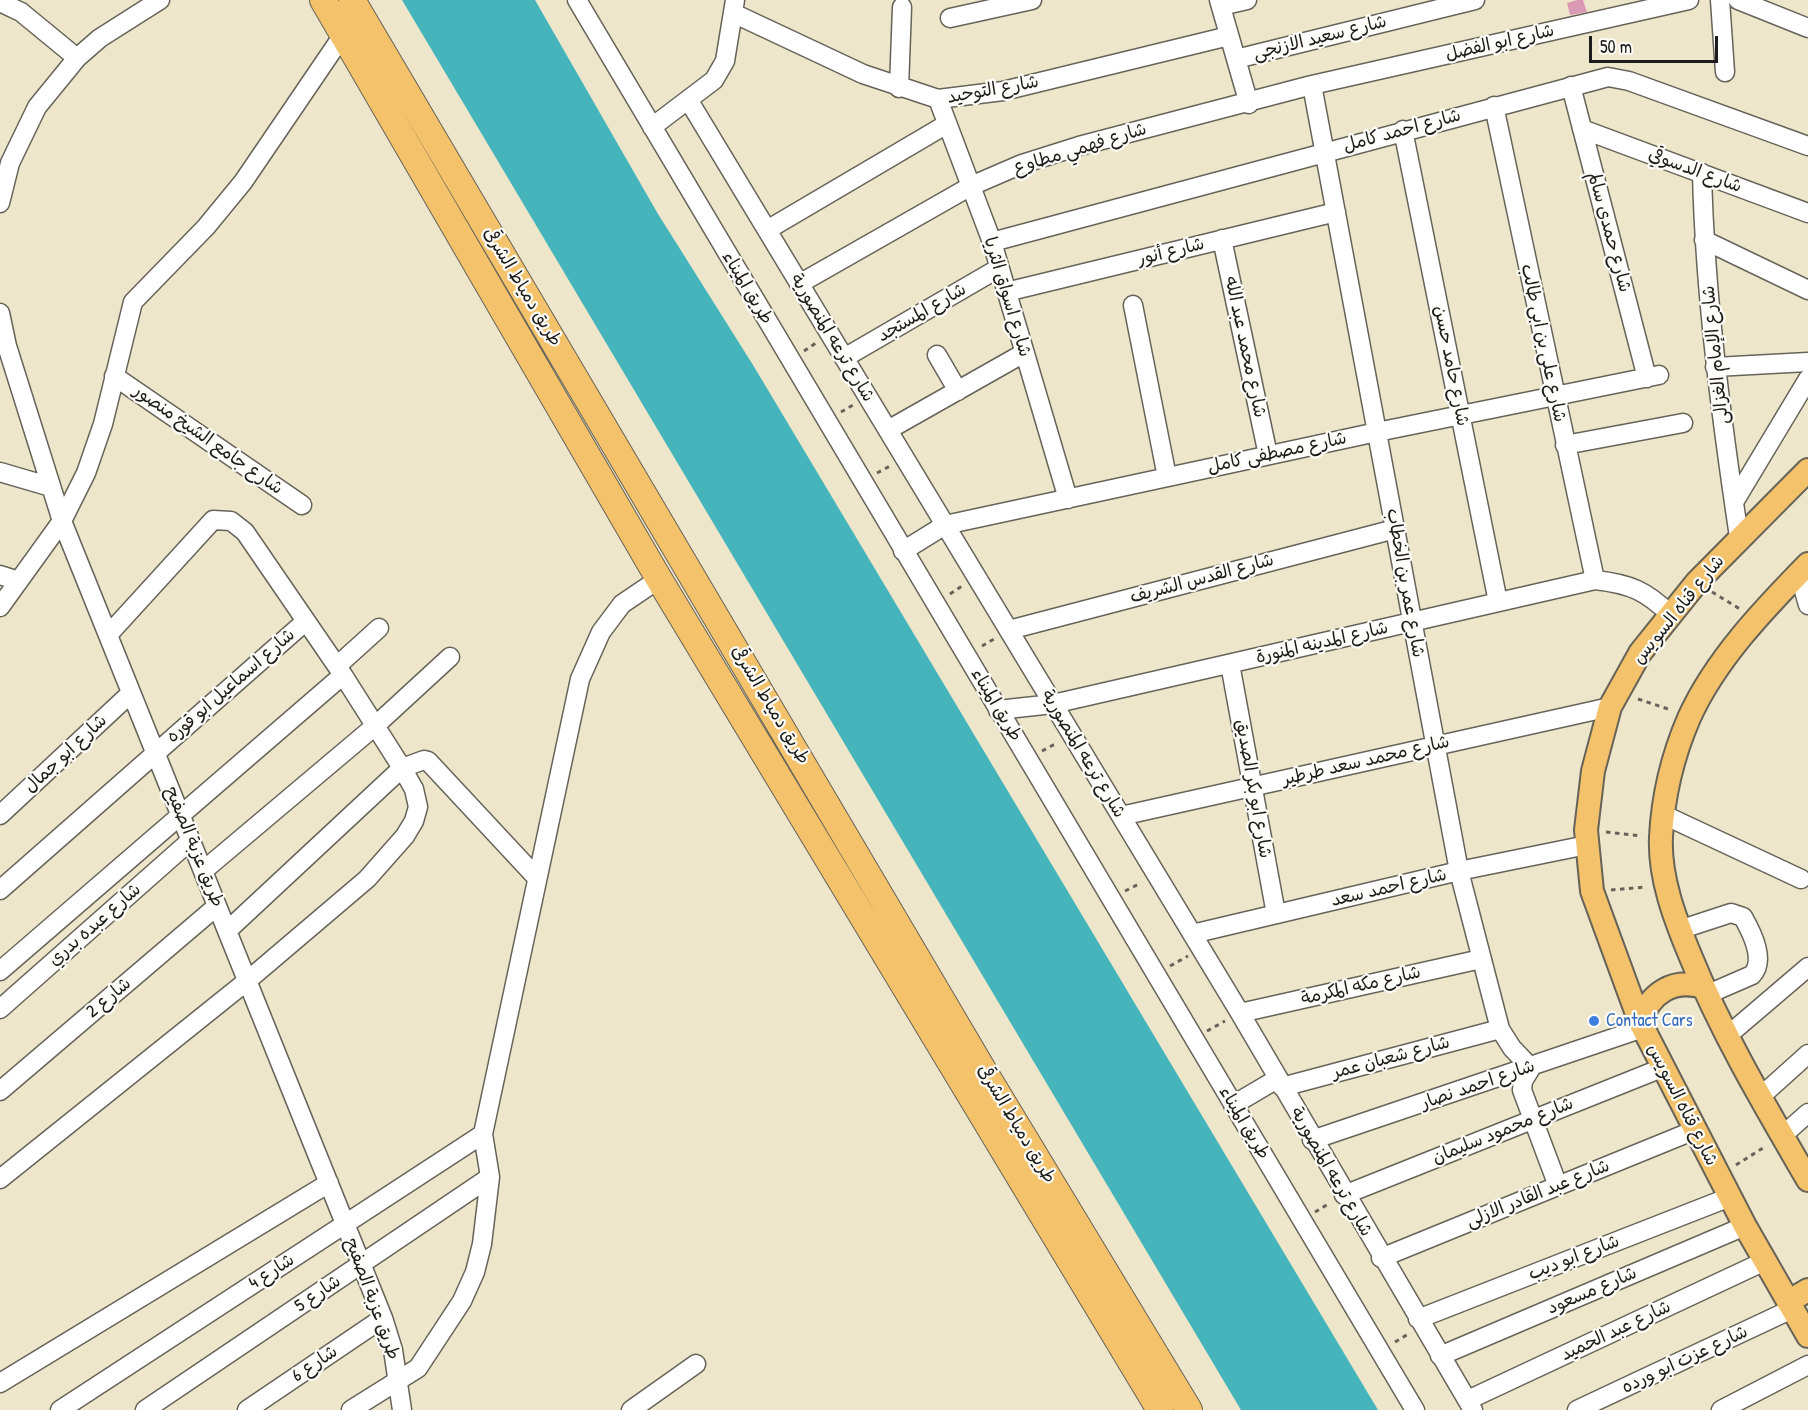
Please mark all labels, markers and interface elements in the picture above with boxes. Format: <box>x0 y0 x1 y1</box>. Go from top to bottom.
street label: شارع سعيد الازنجى <box>1251 11 1389 65</box>
street label: شارع ابو الفضل <box>1444 20 1556 66</box>
scale bar <box>1592 24 1721 62</box>
text: 50 m <box>1600 34 1632 59</box>
street label: شارع التوحيد <box>945 71 1041 109</box>
street label: شارع احمد كامل <box>1341 105 1463 157</box>
street label: شارع فهمي مطاوع <box>1011 118 1149 180</box>
street label: شارع الدسوقي <box>1645 144 1745 198</box>
street label: شارع حمدى سالم <box>1583 169 1635 295</box>
street label: طريق دمياط الشرقى <box>478 224 566 350</box>
street label: شارع أنور <box>1135 233 1207 271</box>
street label: شارع اسواق الثريا <box>979 235 1035 359</box>
street label: طريق الميناء <box>717 247 777 329</box>
street label: شارع على بن ابى طالب <box>1516 262 1570 424</box>
street label: شارع ترعه المنصورية <box>785 270 879 406</box>
street label: شارع محمد عبد الله <box>1219 274 1271 420</box>
street label: شارع المستجد <box>874 279 970 347</box>
street label: شارع الإمام الغزالى <box>1698 285 1734 425</box>
street label: شارع حامد حسن <box>1429 304 1473 428</box>
street label: شارع جامع الشيخ منصور <box>129 380 287 500</box>
street label: شارع مصطفى كامل <box>1205 428 1349 478</box>
street label: شارع عمر بن الخطاب <box>1381 507 1429 659</box>
street label: شارع القدس الشريف <box>1128 549 1276 609</box>
street label: شارع قناه السويس <box>1628 551 1730 669</box>
street label: شارع المدينه المنورة <box>1254 617 1390 669</box>
street label: شارع اسماعيل ابو قوره <box>162 624 300 748</box>
street label: طريق دمياط الشرقى <box>726 642 814 768</box>
street label: طريق الميناء <box>966 664 1026 746</box>
street label: شارع ترعه المنصورية <box>1036 686 1130 822</box>
street label: شارع ابو جمال <box>20 710 112 798</box>
street label: شارع ابو بكر الصديق <box>1230 718 1276 860</box>
street label: شارع محمد سعد طرطير <box>1280 731 1452 791</box>
street label: طريق عزبة الصفيح <box>160 783 228 911</box>
street label: شارع احمد سعد <box>1329 864 1449 912</box>
street label: شارع عبده بدري <box>44 879 146 971</box>
street label: شارع مكه المكرمة <box>1299 962 1423 1010</box>
street label: شارع 2 <box>82 973 136 1023</box>
place label: Contact Cars <box>1606 1010 1693 1032</box>
marker: Contact Cars <box>1587 1014 1601 1028</box>
street label: شارع شعبان عمر <box>1330 1032 1452 1084</box>
street label: شارع قناه السويس <box>1642 1040 1722 1170</box>
street label: شارع احمد نصار <box>1418 1055 1538 1115</box>
street label: طريق دمياط الشرقى <box>972 1061 1060 1187</box>
street label: طريق الميناء <box>1214 1082 1274 1164</box>
street label: شارع محمود سليمان <box>1429 1093 1577 1169</box>
street label: شارع ترعه المنصورية <box>1285 1103 1377 1241</box>
street label: شارع عبد القادر الازلى <box>1463 1155 1613 1233</box>
street label: شارع ابو ديب <box>1525 1231 1623 1285</box>
street label: طريق عزبة الصفيح <box>340 1235 404 1363</box>
street label: شارع 4 <box>245 1249 299 1295</box>
street label: شارع مسعود <box>1544 1262 1640 1320</box>
street label: شارع 5 <box>291 1271 345 1317</box>
street label: شارع عبد الحميد <box>1558 1296 1674 1366</box>
street label: شارع عزت ابو ورده <box>1618 1321 1752 1399</box>
street label: شارع 6 <box>288 1341 342 1387</box>

